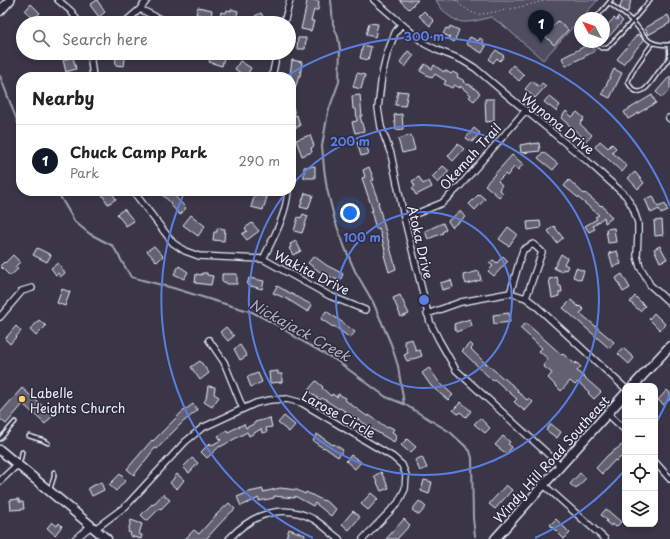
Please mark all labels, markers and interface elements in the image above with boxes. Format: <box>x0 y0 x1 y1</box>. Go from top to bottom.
pin: 1 <box>528 10 554 43</box>
north arrow <box>574 12 610 48</box>
search box <box>16 16 296 60</box>
icon: search <box>30 27 52 49</box>
text: Search here <box>62 27 148 50</box>
text: 300 m <box>404 27 444 45</box>
text: Nearby <box>32 85 94 111</box>
street label: Wynona Drive <box>517 87 599 159</box>
street label: Okemah Trail <box>435 118 505 194</box>
text: 200 m <box>330 132 370 150</box>
text: Chuck Camp Park <box>70 140 207 163</box>
text: 1 <box>42 151 48 170</box>
text: 290 m <box>239 151 280 170</box>
text: Park <box>70 163 99 182</box>
your location <box>340 203 360 223</box>
street label: Atoka Drive <box>403 203 439 281</box>
text: 100 m <box>343 228 381 246</box>
street label: Wakita Drive <box>271 245 353 299</box>
water label: Nickajack Creek <box>246 293 356 367</box>
centre of rings <box>417 293 431 307</box>
place label: Labelle Heights Church <box>30 383 125 417</box>
map controls <box>622 383 658 527</box>
button: + <box>622 383 658 419</box>
street label: Larose Circle <box>298 386 380 442</box>
street label: Windy Hill Road Southeast <box>489 391 613 527</box>
marker: Labelle Heights Church <box>17 394 27 404</box>
button: − <box>622 419 658 455</box>
button: locate <box>622 455 658 491</box>
button: layers <box>622 491 658 527</box>

